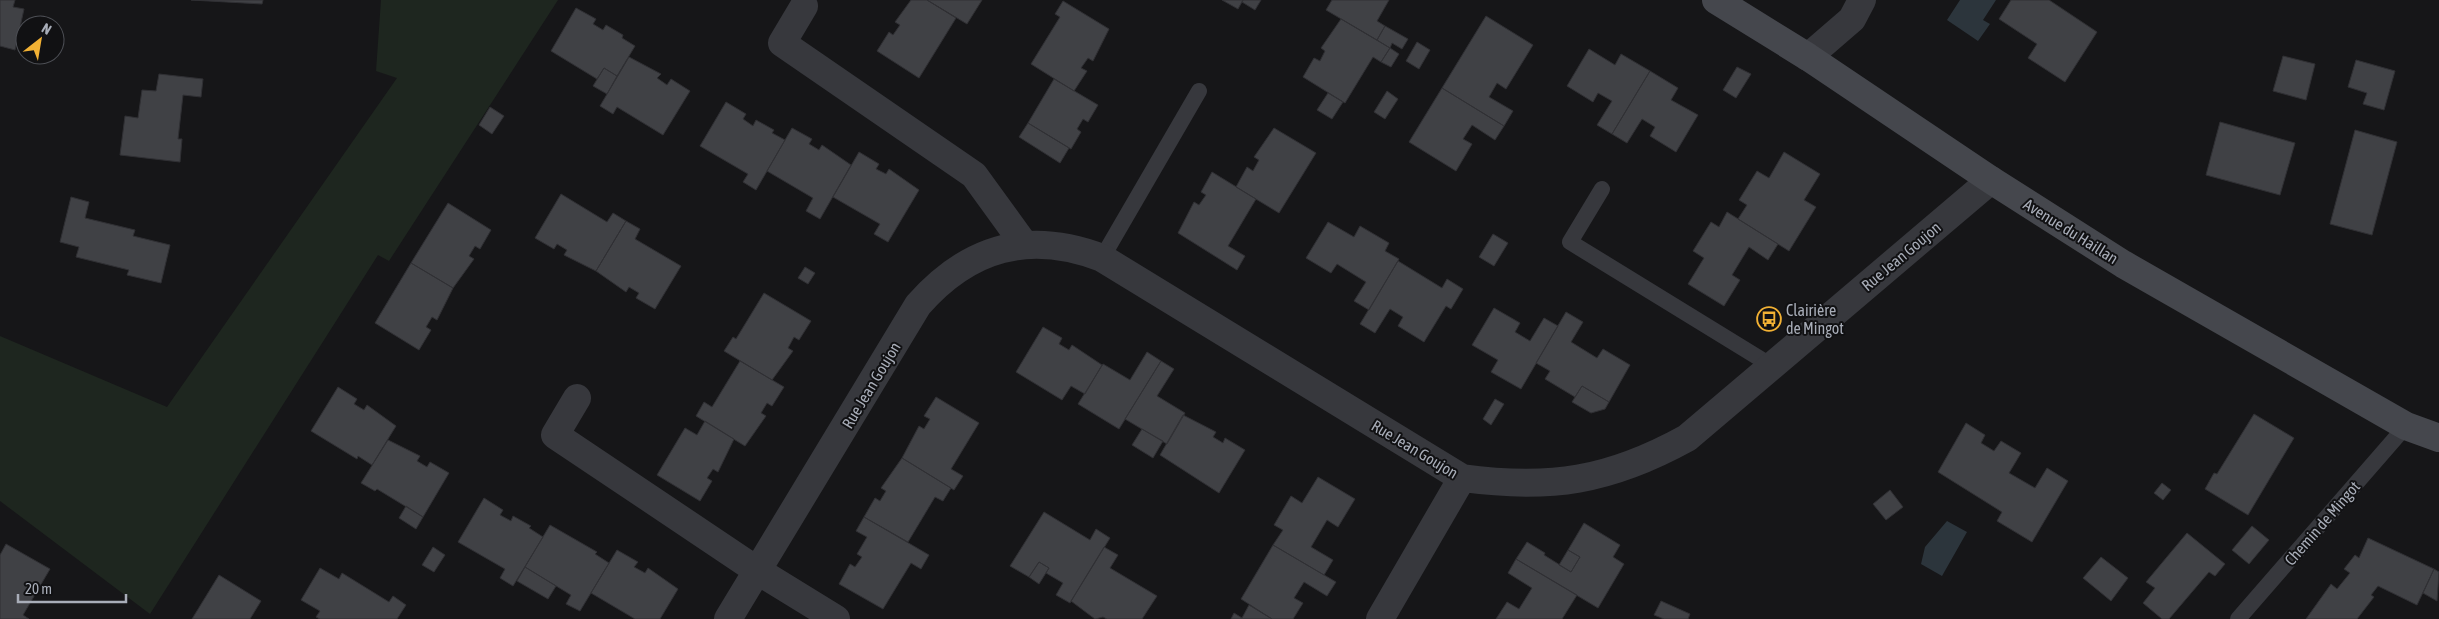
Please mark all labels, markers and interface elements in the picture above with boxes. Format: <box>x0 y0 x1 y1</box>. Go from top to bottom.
north arrow <box>15 15 65 65</box>
text: N <box>39 20 54 38</box>
street label: Avenue du Haillan <box>2020 195 2122 267</box>
street label: Rue Jean Goujon <box>1858 218 1945 295</box>
place label: Clairière de Mingot <box>1786 301 1844 338</box>
bus stop icon: Clairière de Mingot <box>1756 306 1782 332</box>
street label: Rue Jean Goujon <box>838 339 905 432</box>
street label: Rue Jean Goujon <box>1368 416 1461 483</box>
street label: Chemin de Mingot <box>2281 477 2364 569</box>
scale bar <box>18 572 125 604</box>
text: 20 m <box>25 580 52 597</box>

